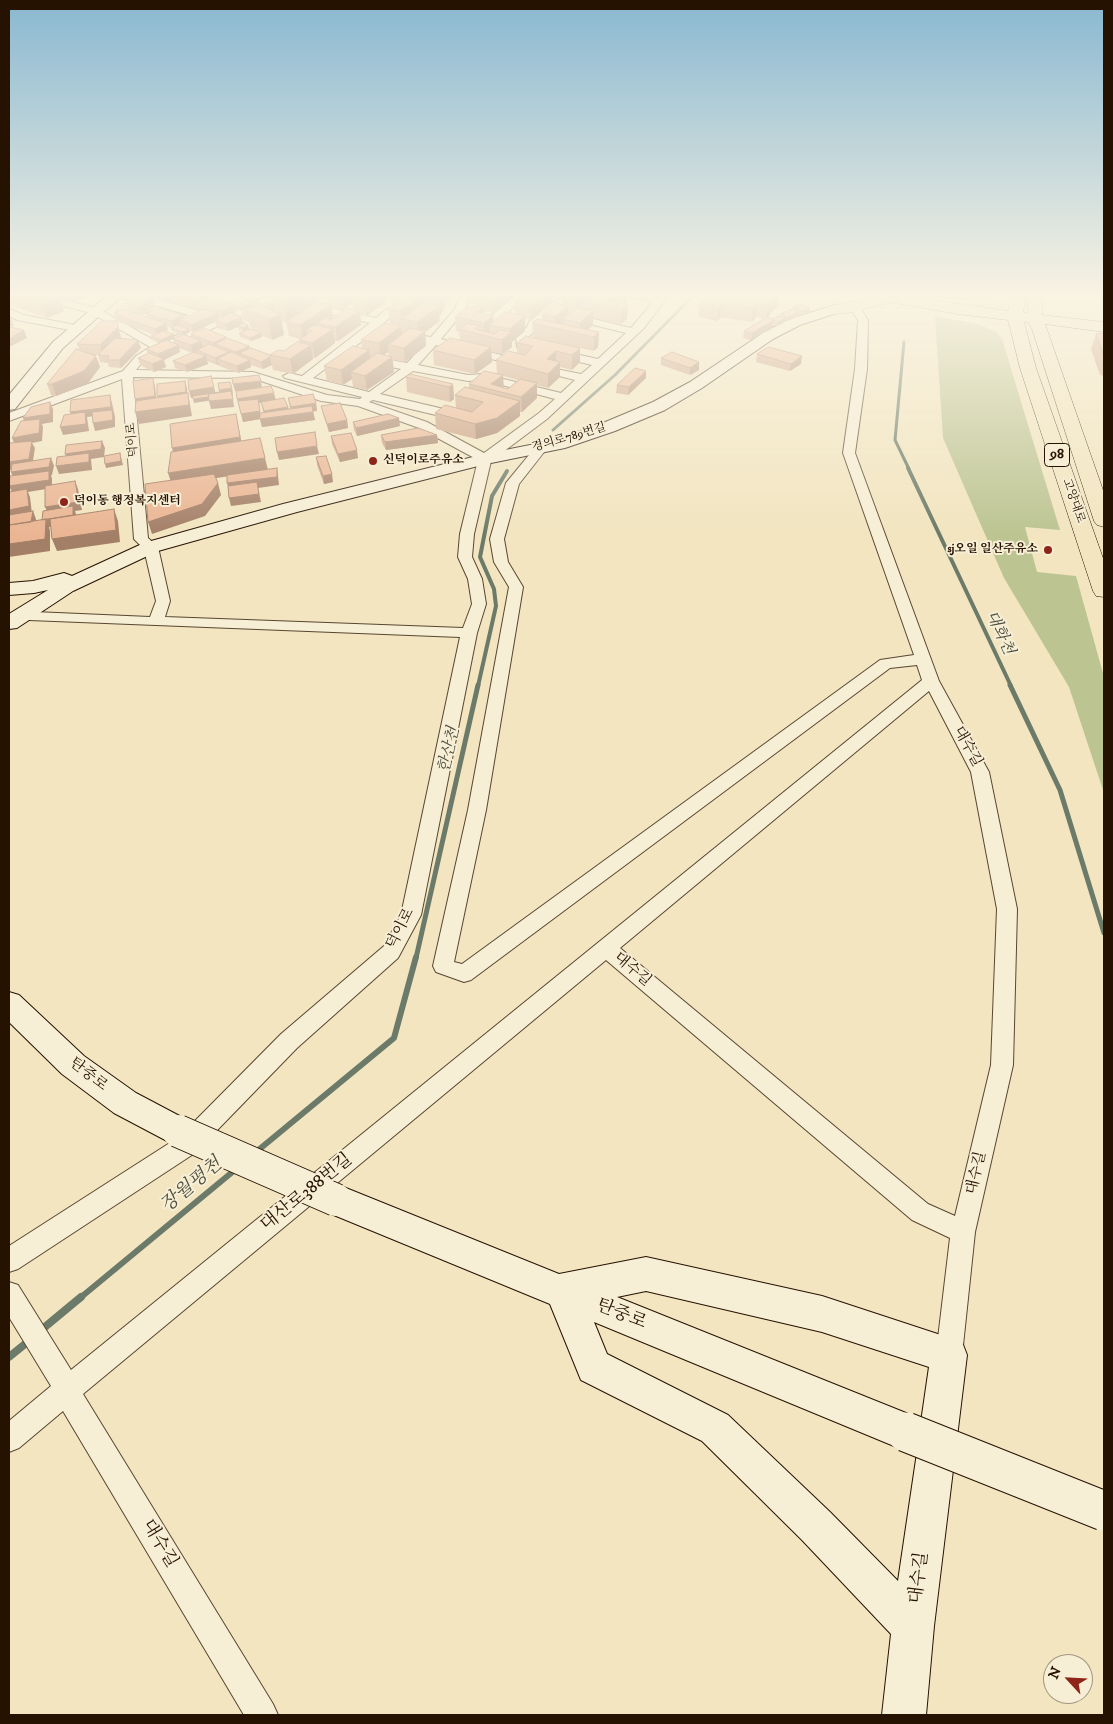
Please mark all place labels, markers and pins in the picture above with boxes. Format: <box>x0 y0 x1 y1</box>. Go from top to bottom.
place label: 신덕이로주유소 <box>383 454 464 468</box>
marker: 신덕이로주유소 <box>367 455 379 467</box>
place label: 덕이동 행정복지센터 <box>74 495 181 509</box>
marker: 덕이동 행정복지센터 <box>58 496 70 508</box>
place label: sj오일 일산주유소 <box>947 543 1038 557</box>
marker: sj오일 일산주유소 <box>1042 544 1054 556</box>

